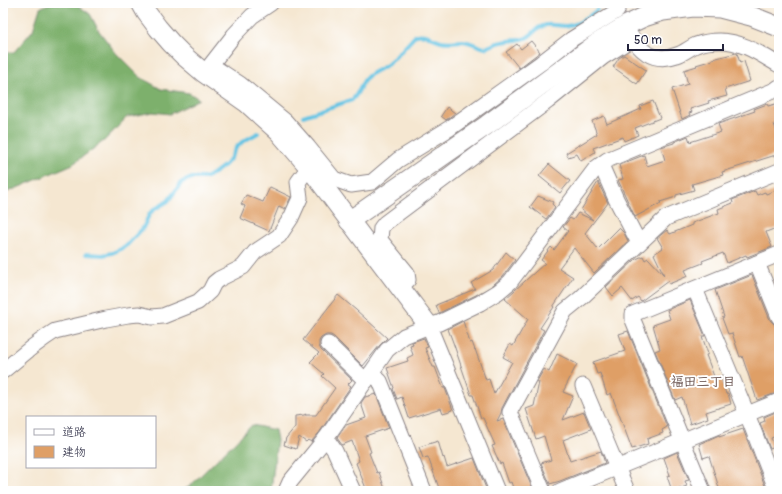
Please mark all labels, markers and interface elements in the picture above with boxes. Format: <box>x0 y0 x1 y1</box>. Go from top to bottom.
scale bar <box>628 26 723 52</box>
text: 50 m <box>634 33 662 48</box>
district label: 福田三丁目 <box>670 374 736 390</box>
legend <box>26 416 156 468</box>
text: 道路 <box>62 425 86 440</box>
text: 建物 <box>62 445 86 460</box>

